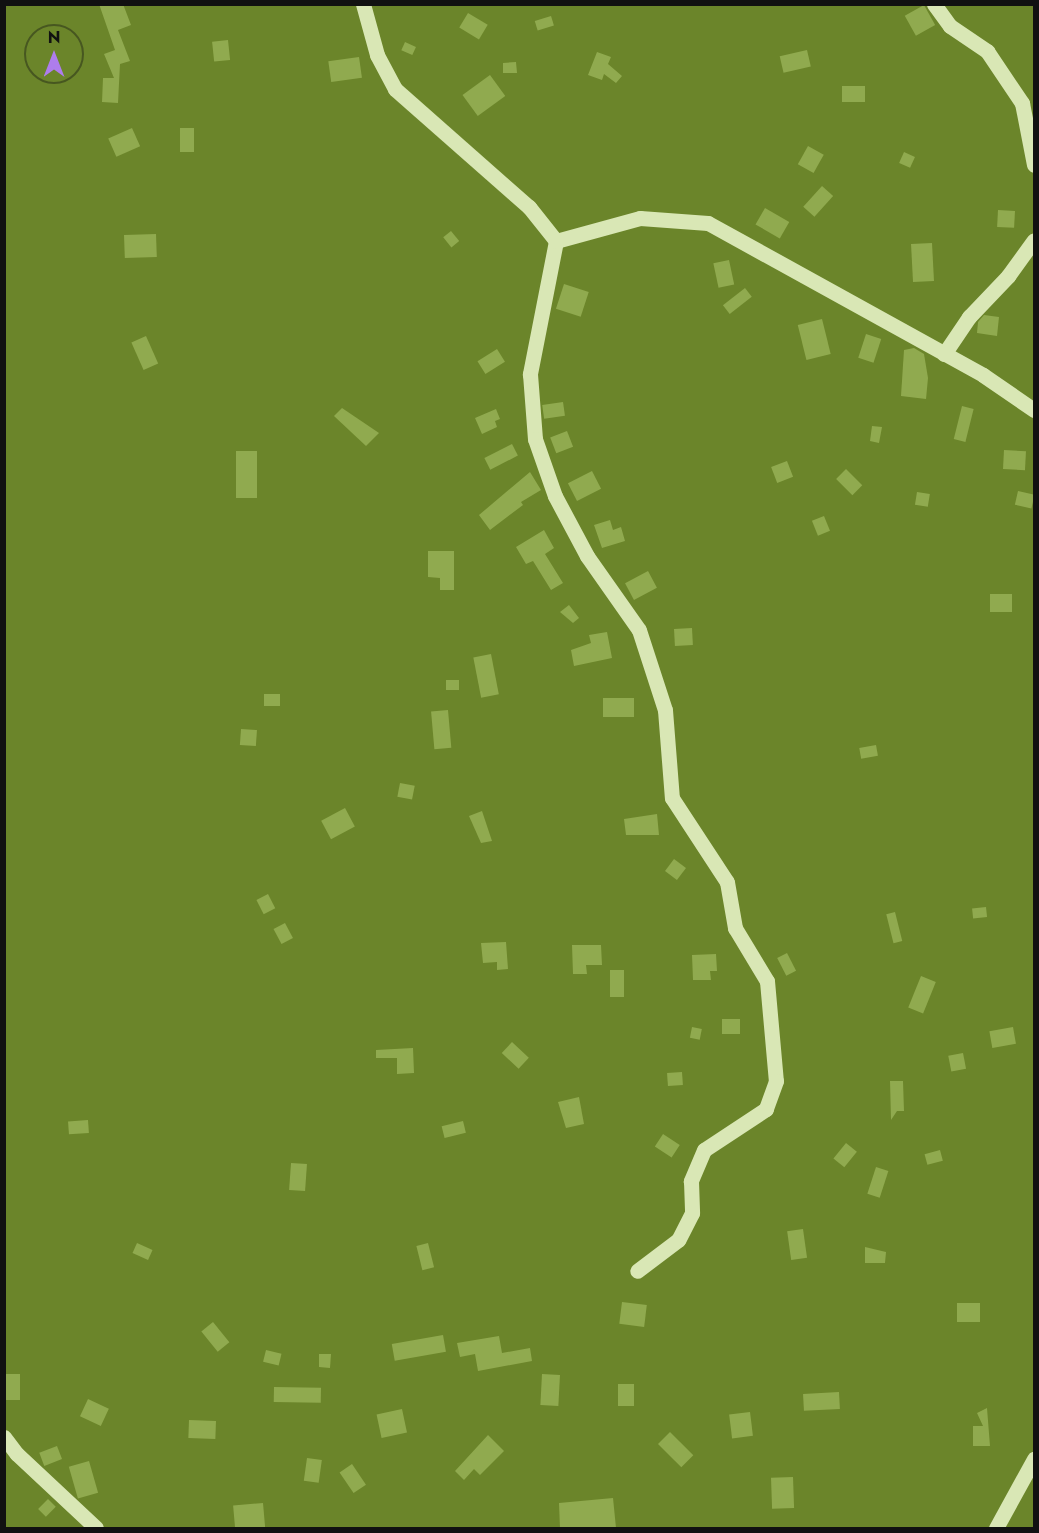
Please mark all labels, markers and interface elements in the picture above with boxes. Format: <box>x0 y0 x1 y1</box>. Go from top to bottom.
north arrow <box>24 24 84 84</box>
text: N <box>48 26 60 49</box>

